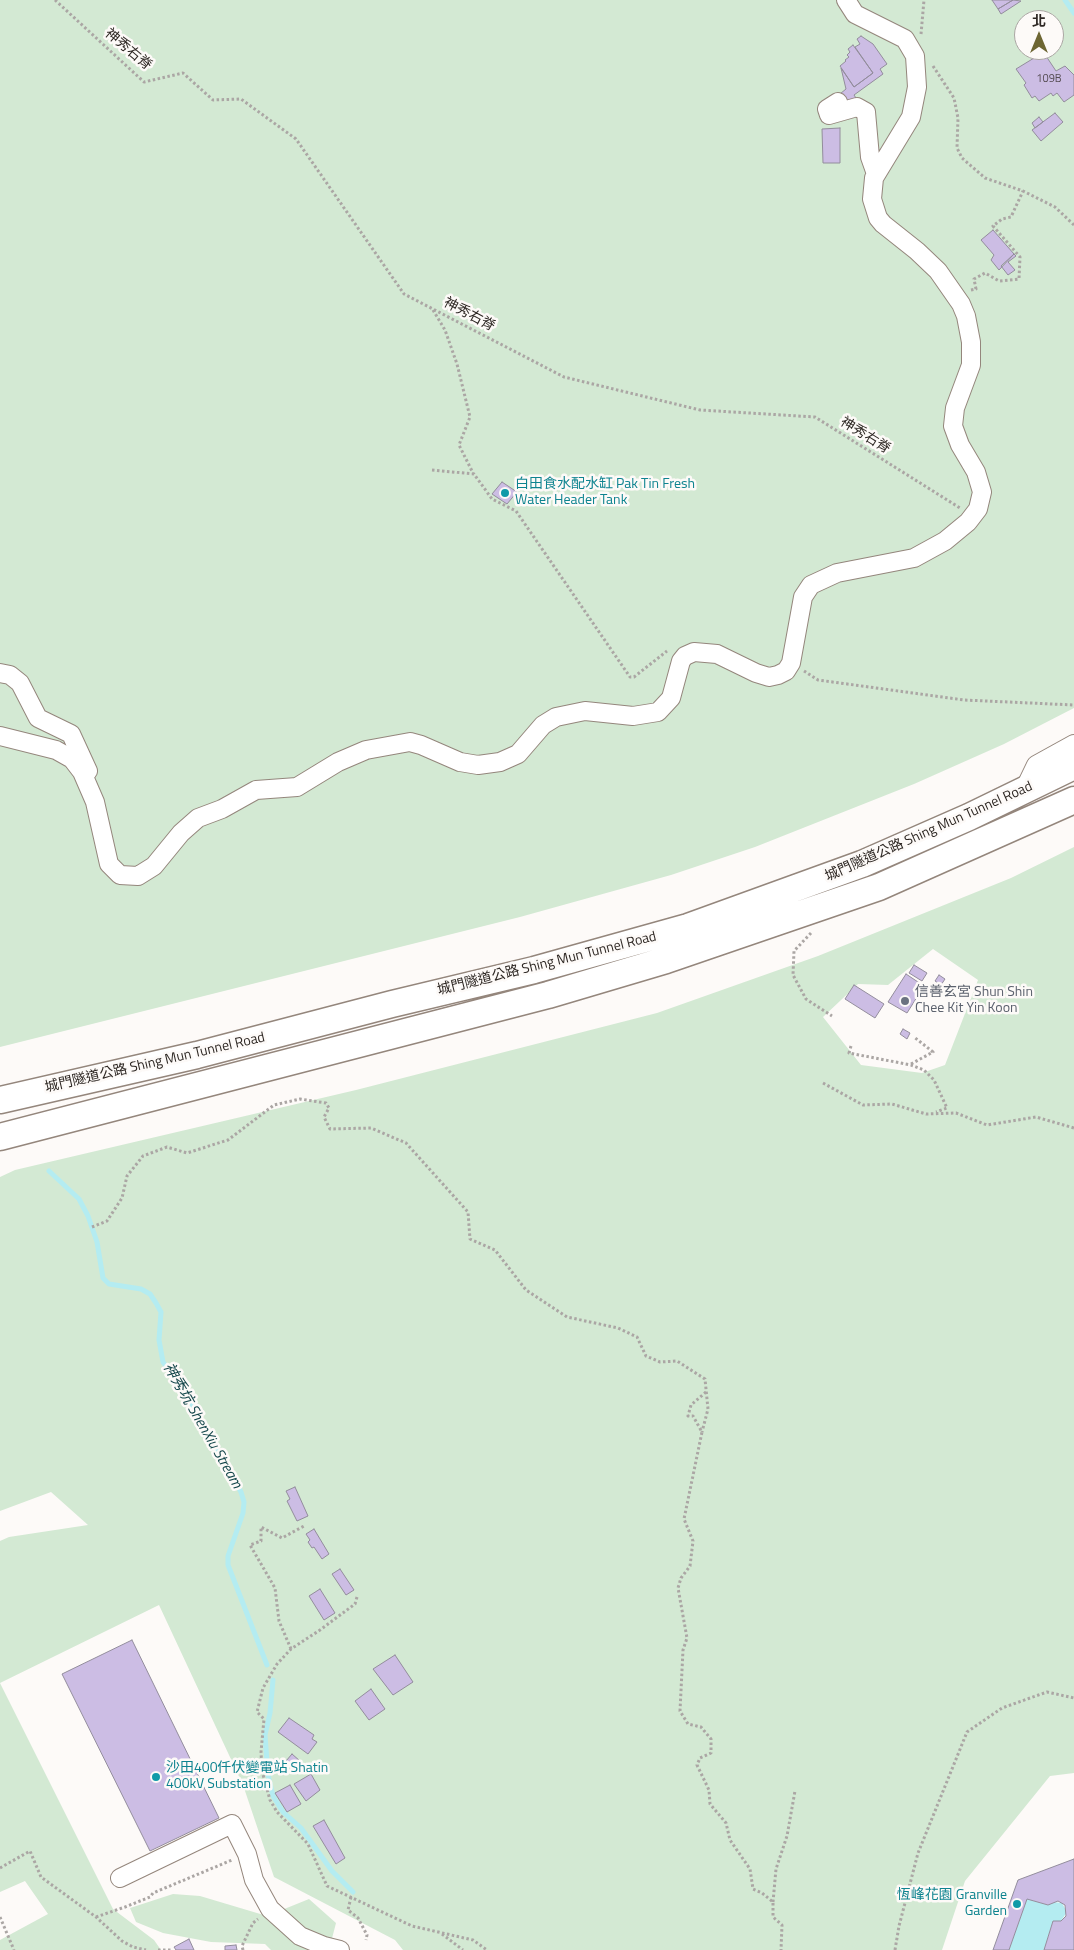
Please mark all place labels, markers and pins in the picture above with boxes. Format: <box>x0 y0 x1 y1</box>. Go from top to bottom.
place label: 白田食水配水缸 Pak Tin Fresh Water Header Tank <box>515 477 695 510</box>
marker: 白田食水配水缸 Pak Tin Fresh Water Header Tank <box>499 487 511 499</box>
place label: 信善玄宮 Shun Shin Chee Kit Yin Koon <box>915 985 1033 1018</box>
marker: 信善玄宮 Shun Shin Chee Kit Yin Koon <box>899 995 911 1007</box>
place label: 沙田400仟伏變電站 Shatin 400kV Substation <box>166 1761 328 1794</box>
marker: 沙田400仟伏變電站 Shatin 400kV Substation <box>150 1771 162 1783</box>
place label: 恆峰花園 Granville Garden <box>897 1888 1007 1920</box>
marker: 恆峰花園 Granville Garden <box>1011 1898 1023 1910</box>

